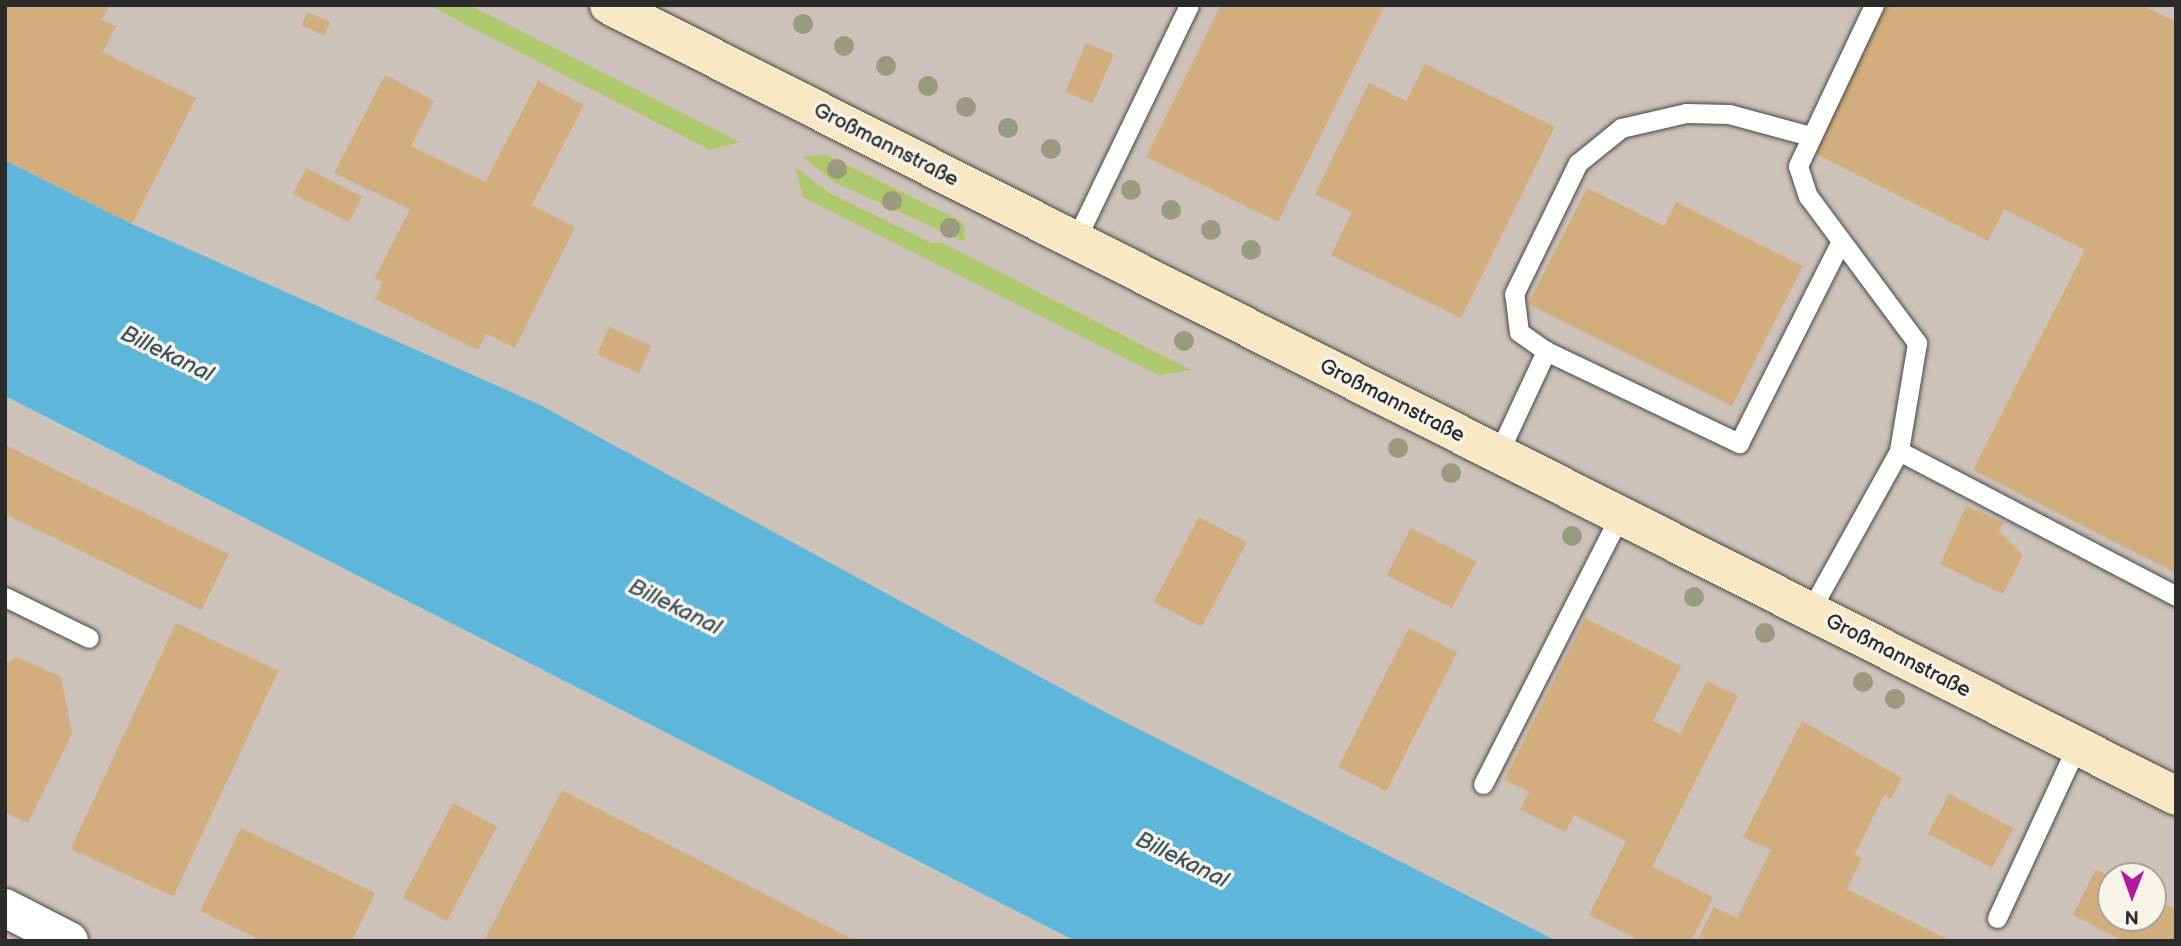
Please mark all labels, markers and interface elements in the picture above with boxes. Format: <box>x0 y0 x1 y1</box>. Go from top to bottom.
street label: Großmannstraße <box>809 98 963 192</box>
water label: Billekanal <box>116 320 218 388</box>
street label: Großmannstraße <box>1315 354 1469 448</box>
water label: Billekanal <box>624 573 726 641</box>
street label: Großmannstraße <box>1821 609 1975 703</box>
water label: Billekanal <box>1131 826 1233 894</box>
north arrow <box>2097 862 2167 932</box>
text: N <box>2124 905 2139 928</box>

